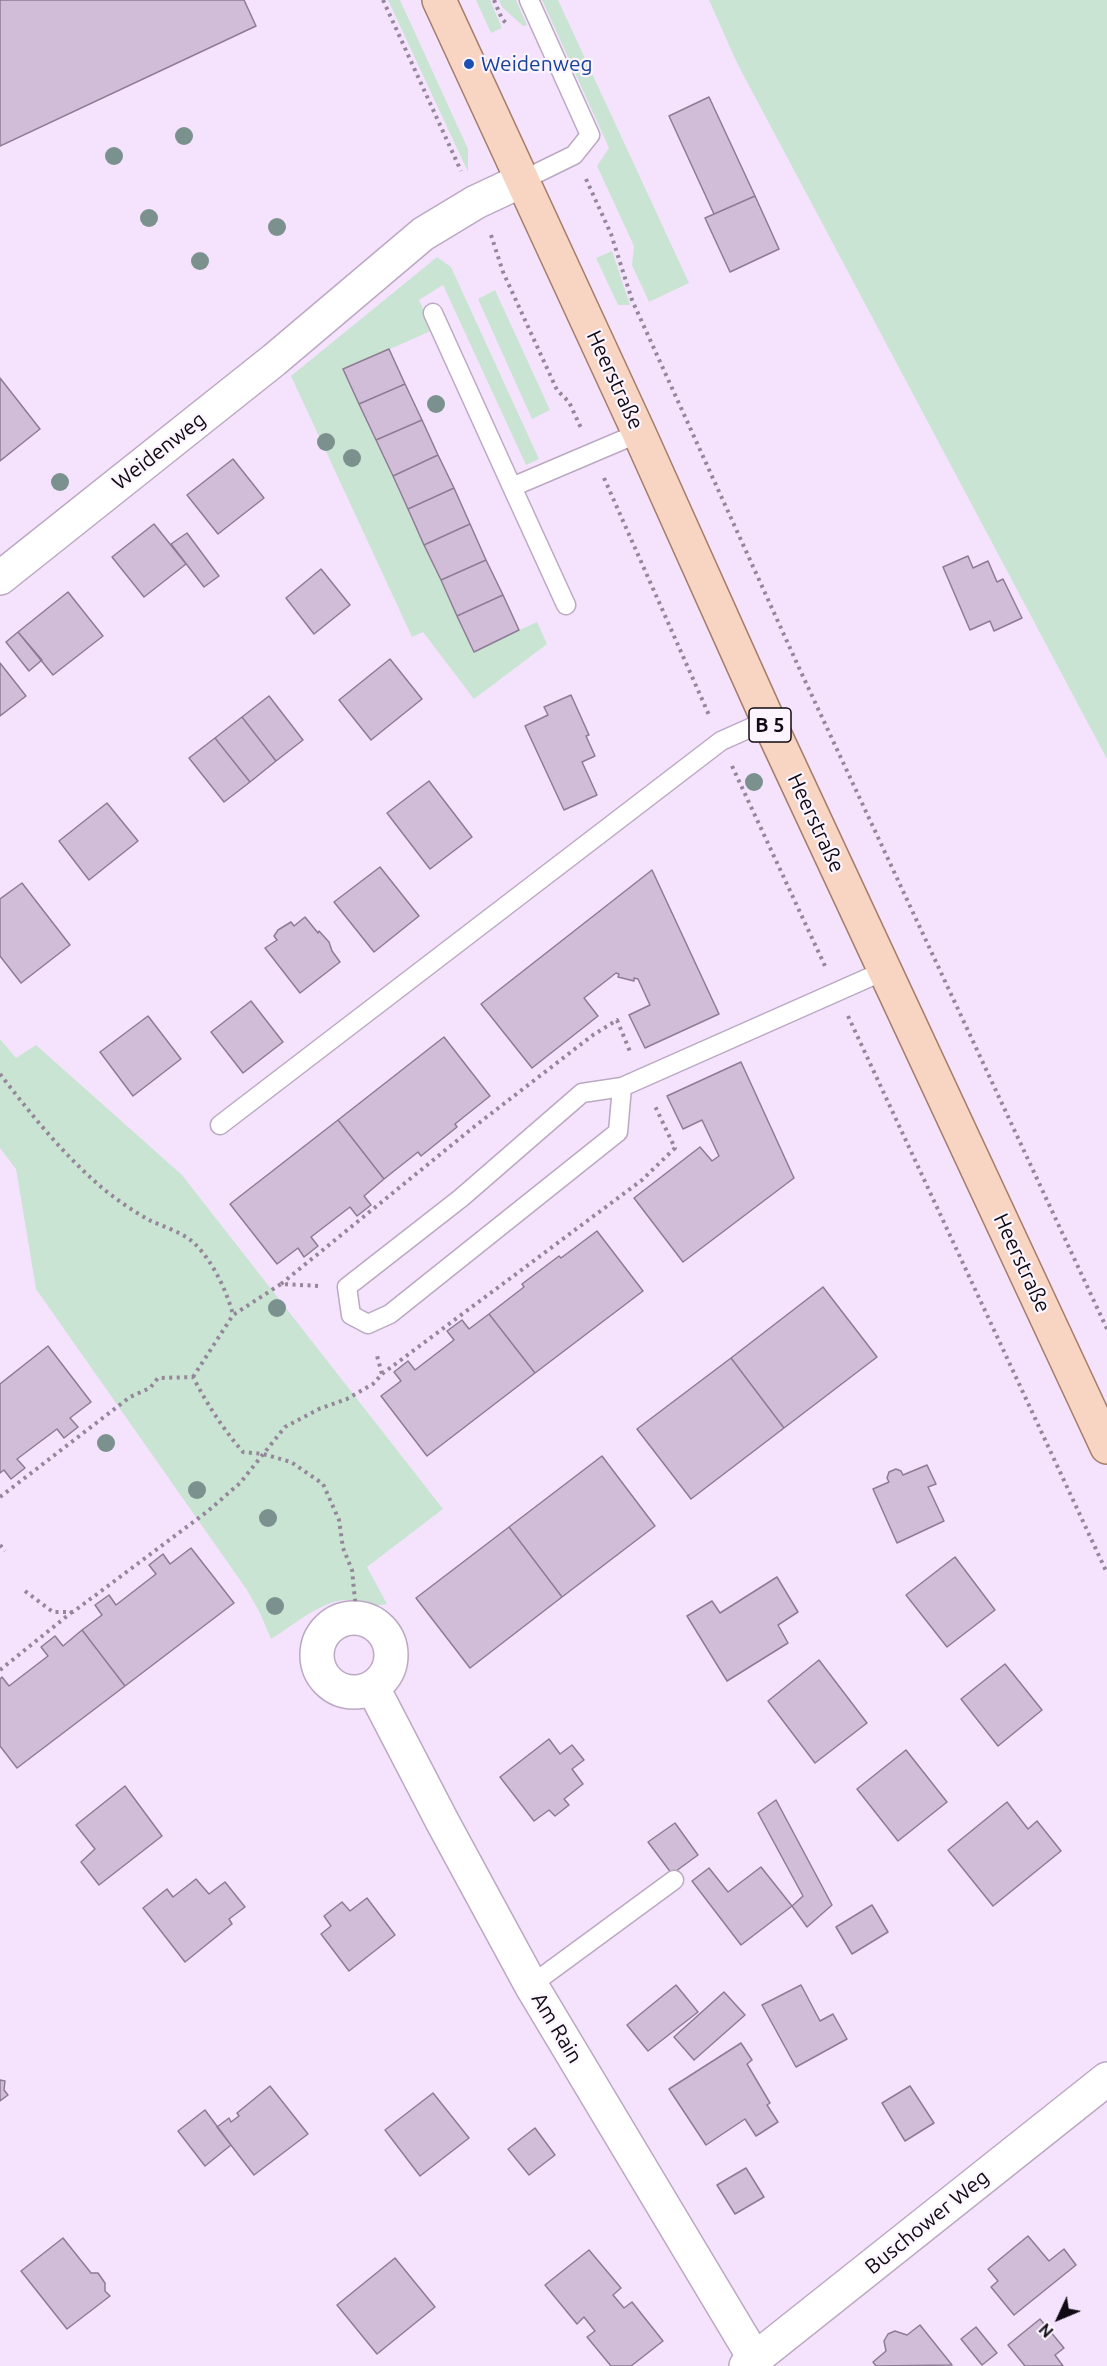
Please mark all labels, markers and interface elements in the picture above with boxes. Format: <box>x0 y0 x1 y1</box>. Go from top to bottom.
place label: Weidenweg <box>481 51 593 77</box>
marker: Weidenweg <box>462 57 476 71</box>
street label: Heerstraße <box>581 327 649 433</box>
street label: Weidenweg <box>107 407 211 495</box>
road number: B 5 <box>749 708 791 742</box>
street label: Heerstraße <box>782 770 850 876</box>
street label: Heerstraße <box>988 1210 1056 1316</box>
street label: Am Rain <box>526 1988 588 2068</box>
street label: Buschower Weg <box>860 2164 994 2280</box>
north arrow <box>1029 2288 1089 2348</box>
text: N <box>1035 2320 1057 2341</box>

